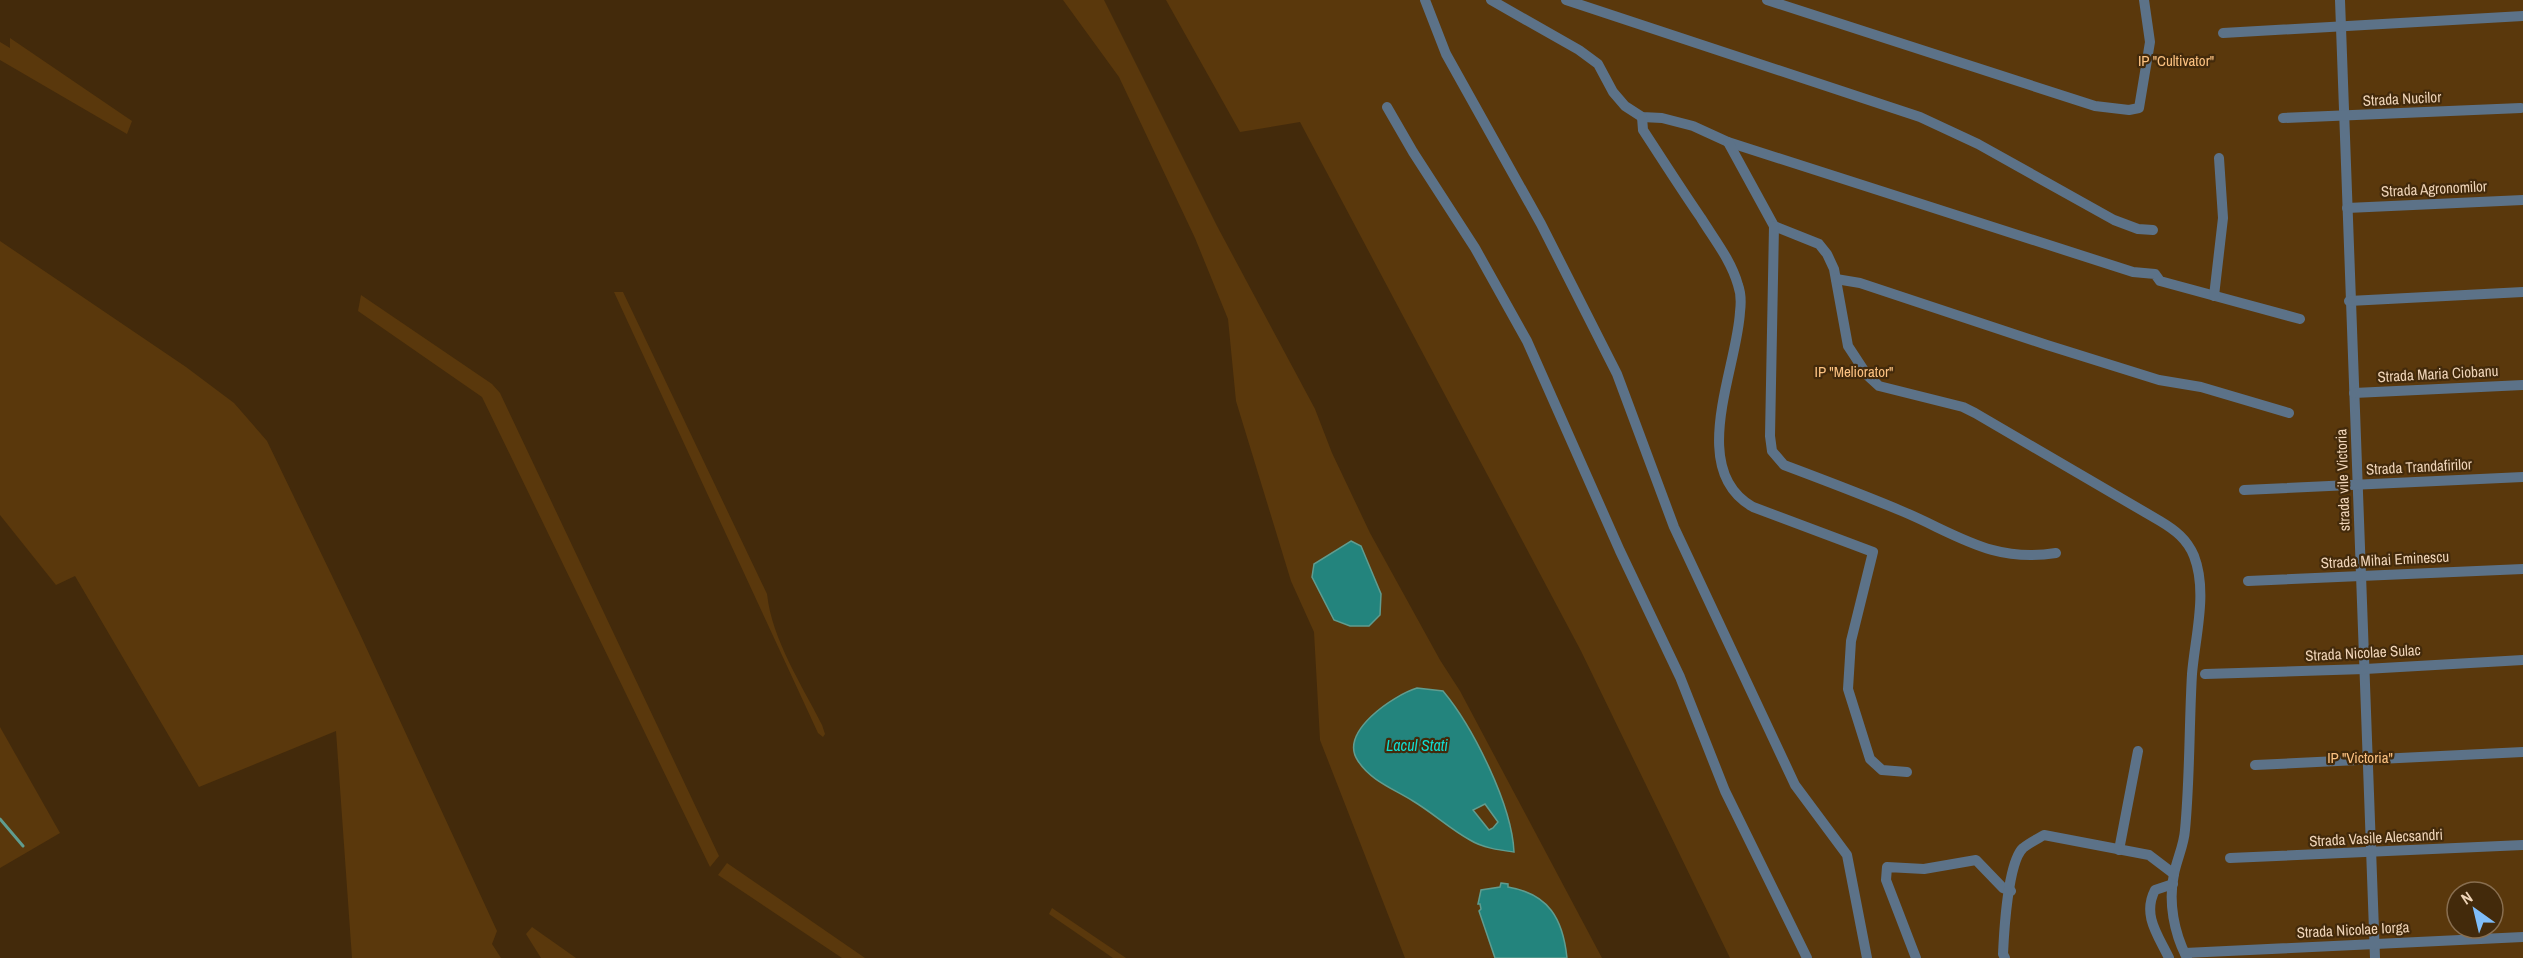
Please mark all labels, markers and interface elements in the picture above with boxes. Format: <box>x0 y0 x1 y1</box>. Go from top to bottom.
park label: IP "Cultivator" <box>2138 50 2214 71</box>
street label: Strada Nucilor <box>2362 86 2442 111</box>
street label: Strada Agronomilor <box>2381 175 2487 202</box>
street label: Strada Maria Ciobanu <box>2377 360 2499 387</box>
park label: IP "Meliorator" <box>1815 361 1893 382</box>
street label: strada vile Victoria <box>2330 428 2355 532</box>
street label: Strada Trandafirilor <box>2365 453 2472 480</box>
street label: Strada Mihai Eminescu <box>2320 546 2450 573</box>
street label: Strada Nicolae Sulac <box>2305 639 2421 666</box>
water label: Lacul Stati <box>1386 734 1448 756</box>
park label: IP "Victoria" <box>2327 747 2393 768</box>
street label: Strada Vasile Alecsandri <box>2309 824 2443 851</box>
north arrow <box>2445 880 2505 940</box>
text: N <box>2457 886 2477 909</box>
street label: Strada Nicolae Iorga <box>2296 916 2410 943</box>

